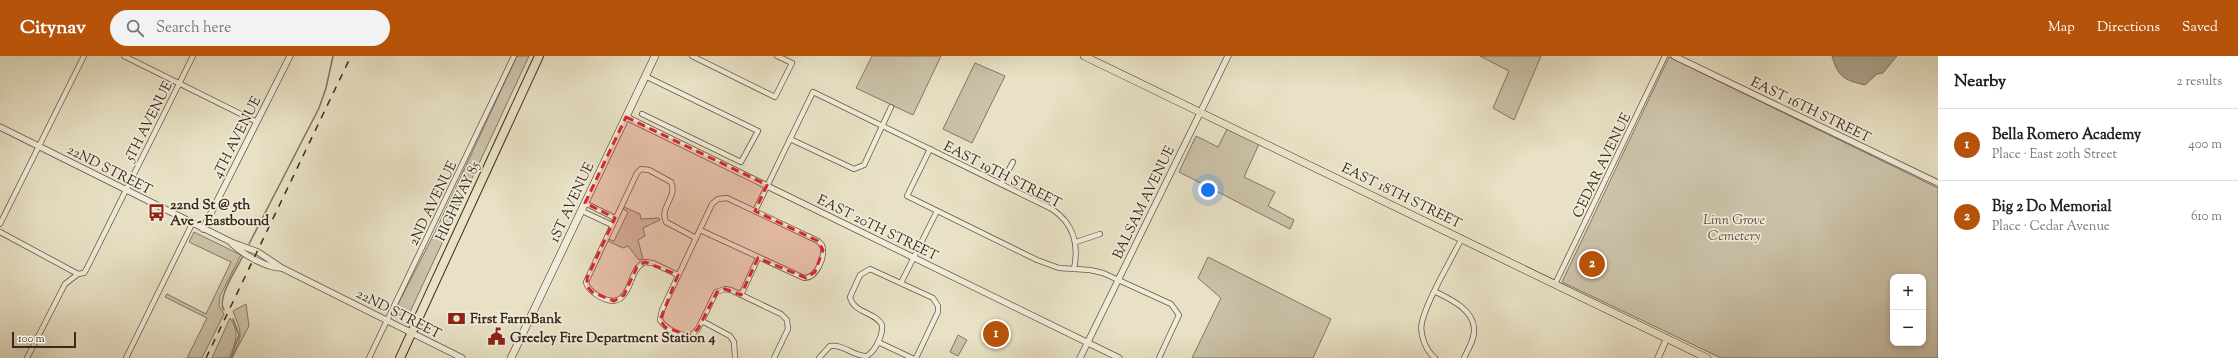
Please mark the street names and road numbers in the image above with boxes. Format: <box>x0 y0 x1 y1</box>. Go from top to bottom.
street label: EAST 16TH STREET <box>1747 73 1874 149</box>
street label: 5TH AVENUE <box>121 78 179 166</box>
street label: 4TH AVENUE <box>208 93 267 183</box>
street label: CEDAR AVENUE <box>1569 109 1637 222</box>
street label: EAST 19TH STREET <box>940 137 1065 214</box>
street label: 22ND STREET <box>63 141 155 201</box>
street label: BALSAM AVENUE <box>1109 142 1181 263</box>
street label: 2ND AVENUE <box>405 158 463 250</box>
street label: HIGHWAY 85 <box>432 159 486 245</box>
street label: 1ST AVENUE <box>546 159 600 246</box>
street label: EAST 18TH STREET <box>1338 159 1465 235</box>
street label: EAST 20TH STREET <box>813 191 941 267</box>
street label: 22ND STREET <box>352 285 444 345</box>

